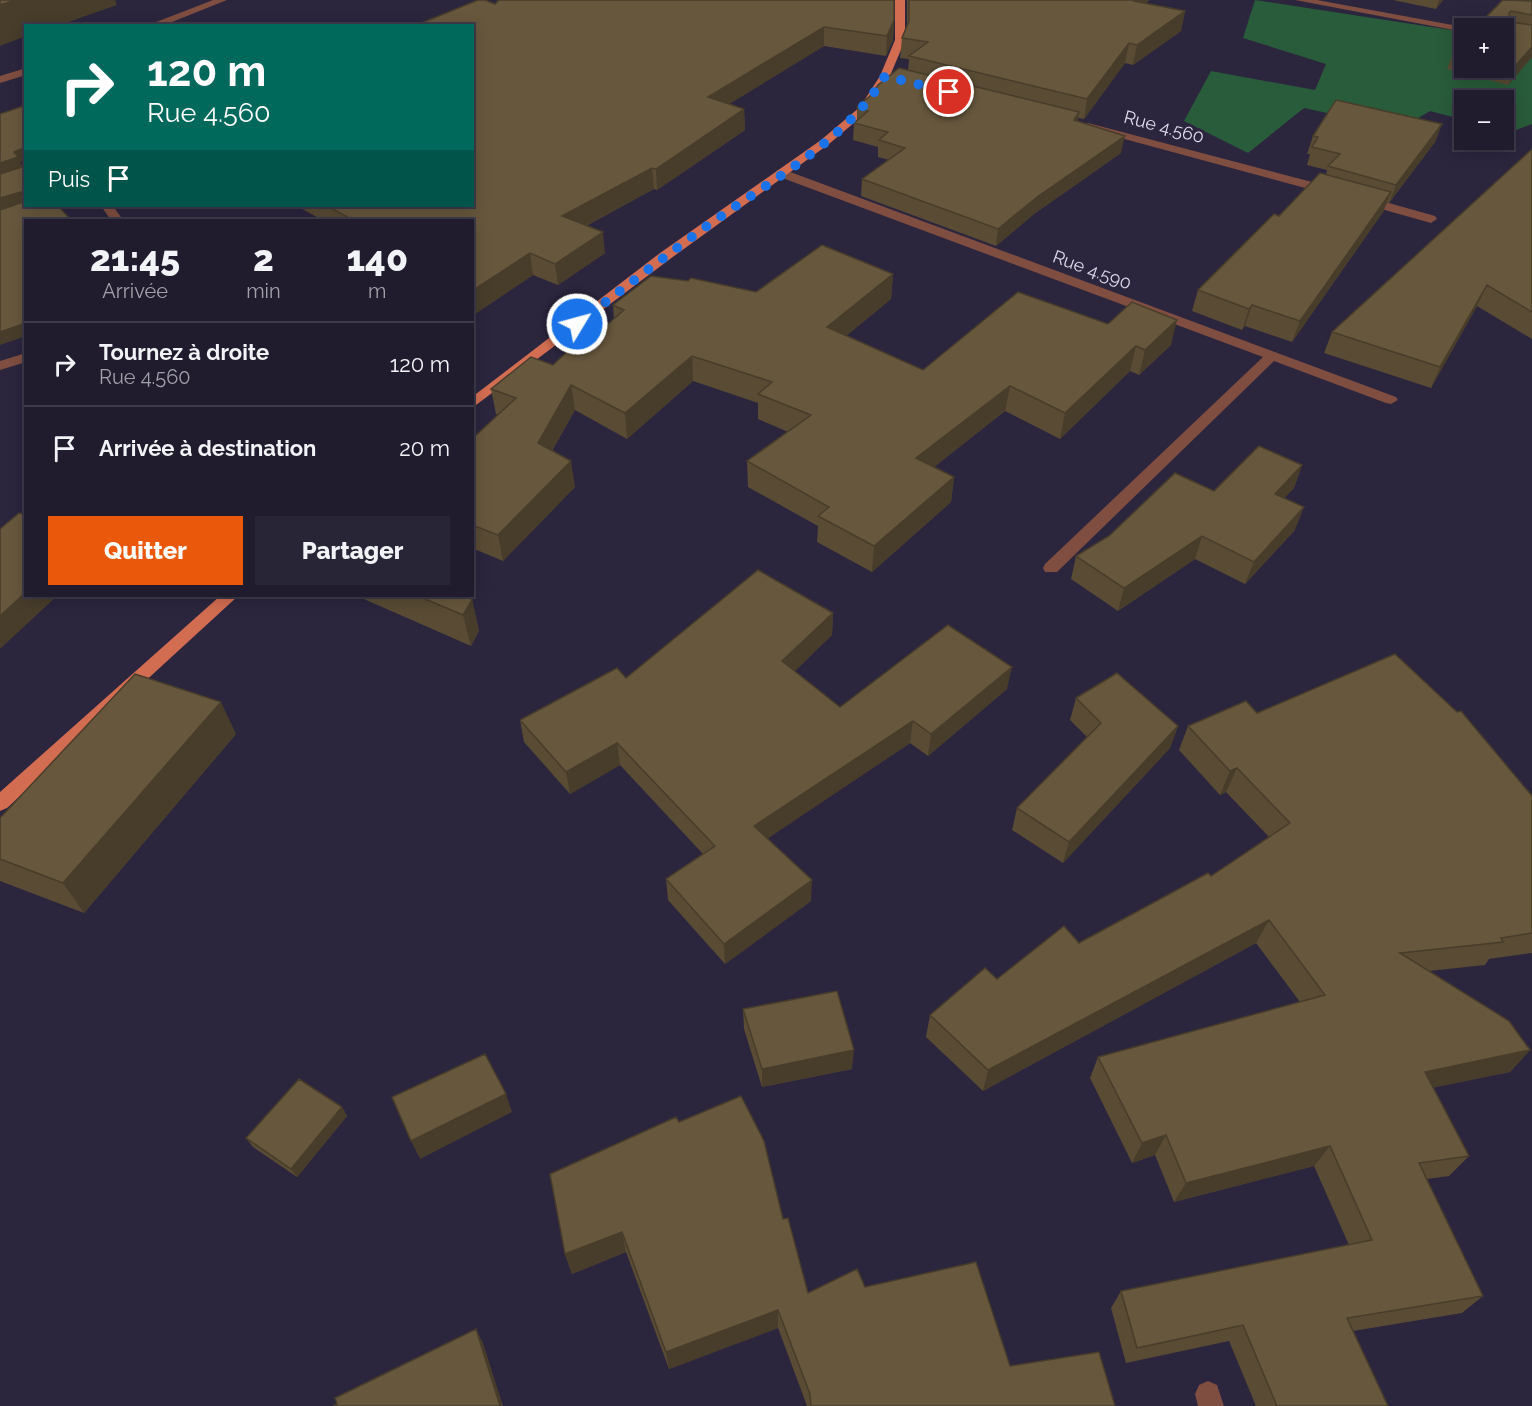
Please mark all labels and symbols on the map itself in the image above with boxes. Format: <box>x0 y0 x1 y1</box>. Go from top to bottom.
pin <box>923 66 974 117</box>
street label: Rue 4.560 <box>1122 106 1207 147</box>
street label: Rue 4.590 <box>1050 246 1134 293</box>
position arrow <box>545 292 609 356</box>

